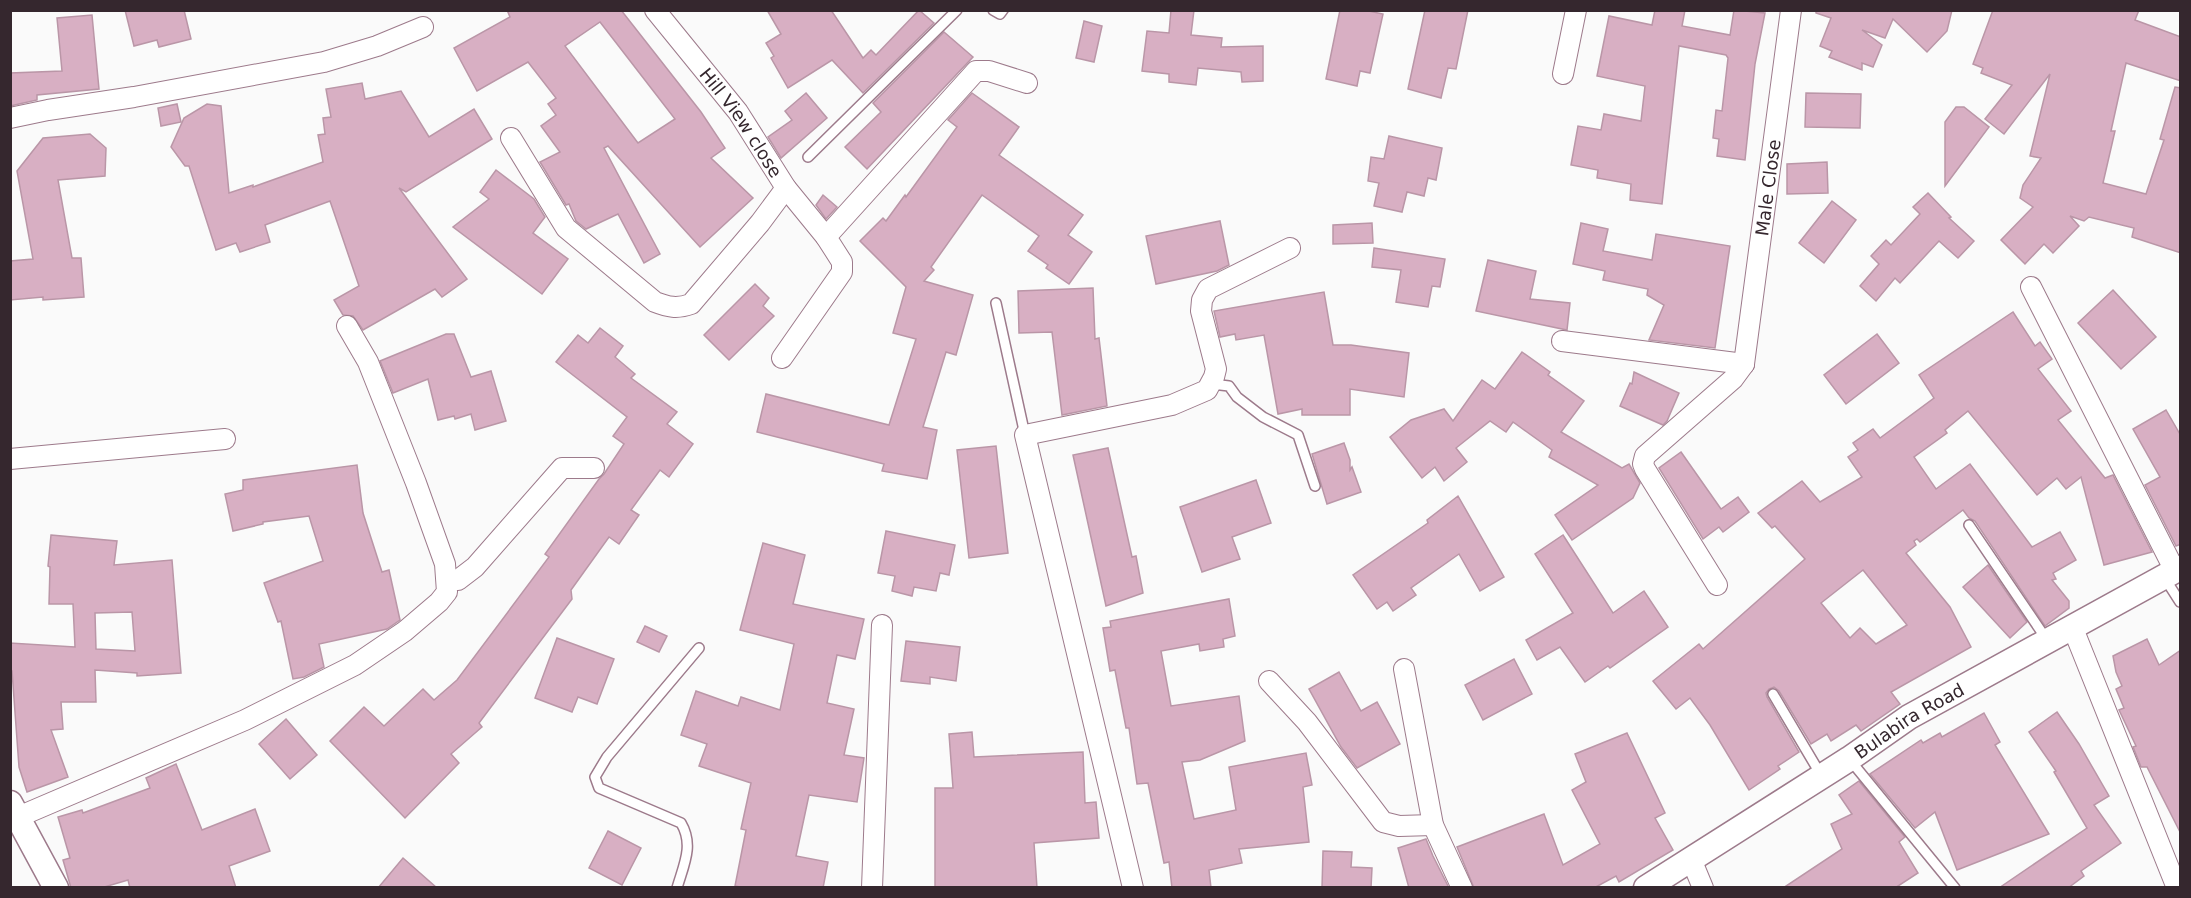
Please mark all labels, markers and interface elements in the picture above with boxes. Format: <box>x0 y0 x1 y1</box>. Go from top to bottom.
street label: Hill View close <box>696 63 787 181</box>
street label: Male Close <box>1751 138 1784 237</box>
street label: Bulabira Road <box>1850 678 1968 763</box>

